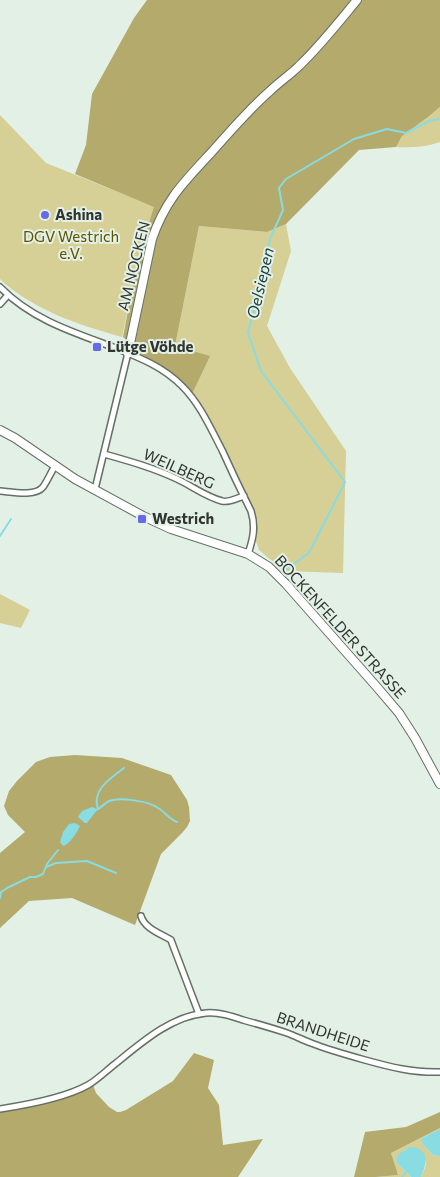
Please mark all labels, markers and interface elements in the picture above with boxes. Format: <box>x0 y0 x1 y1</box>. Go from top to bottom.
place label: Ashina <box>55 205 102 223</box>
marker: Ashina <box>39 209 51 221</box>
street label: AM NOCKEN <box>113 219 153 312</box>
park label: DGV Westrich e.V. <box>23 227 119 262</box>
water label: Oelsiepen <box>242 245 277 320</box>
place label: Lütge Vöhde <box>107 337 193 355</box>
marker: Lütge Vöhde <box>91 341 103 353</box>
street label: WEILBERG <box>141 444 218 492</box>
place label: Westrich <box>152 509 214 527</box>
marker: Westrich <box>136 513 148 525</box>
street label: BOCKENFELDER STRASSE <box>272 551 410 702</box>
street label: BRANDHEIDE <box>275 1008 372 1055</box>

